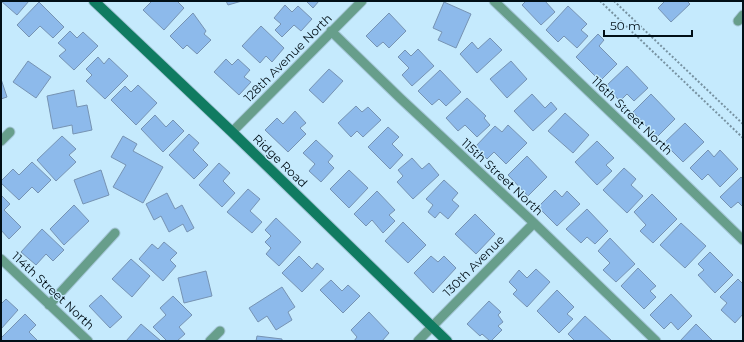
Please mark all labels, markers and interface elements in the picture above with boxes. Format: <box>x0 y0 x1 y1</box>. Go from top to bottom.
street label: 128th Avenue North <box>240 10 335 105</box>
scale bar <box>604 12 692 38</box>
text: 50 m <box>610 18 641 33</box>
street label: 116th Street North <box>589 73 676 158</box>
street label: Ridge Road <box>250 131 311 190</box>
street label: 115th Street North <box>458 135 546 218</box>
street label: 130th Avenue <box>440 232 507 299</box>
street label: 114th Street North <box>9 249 98 333</box>

